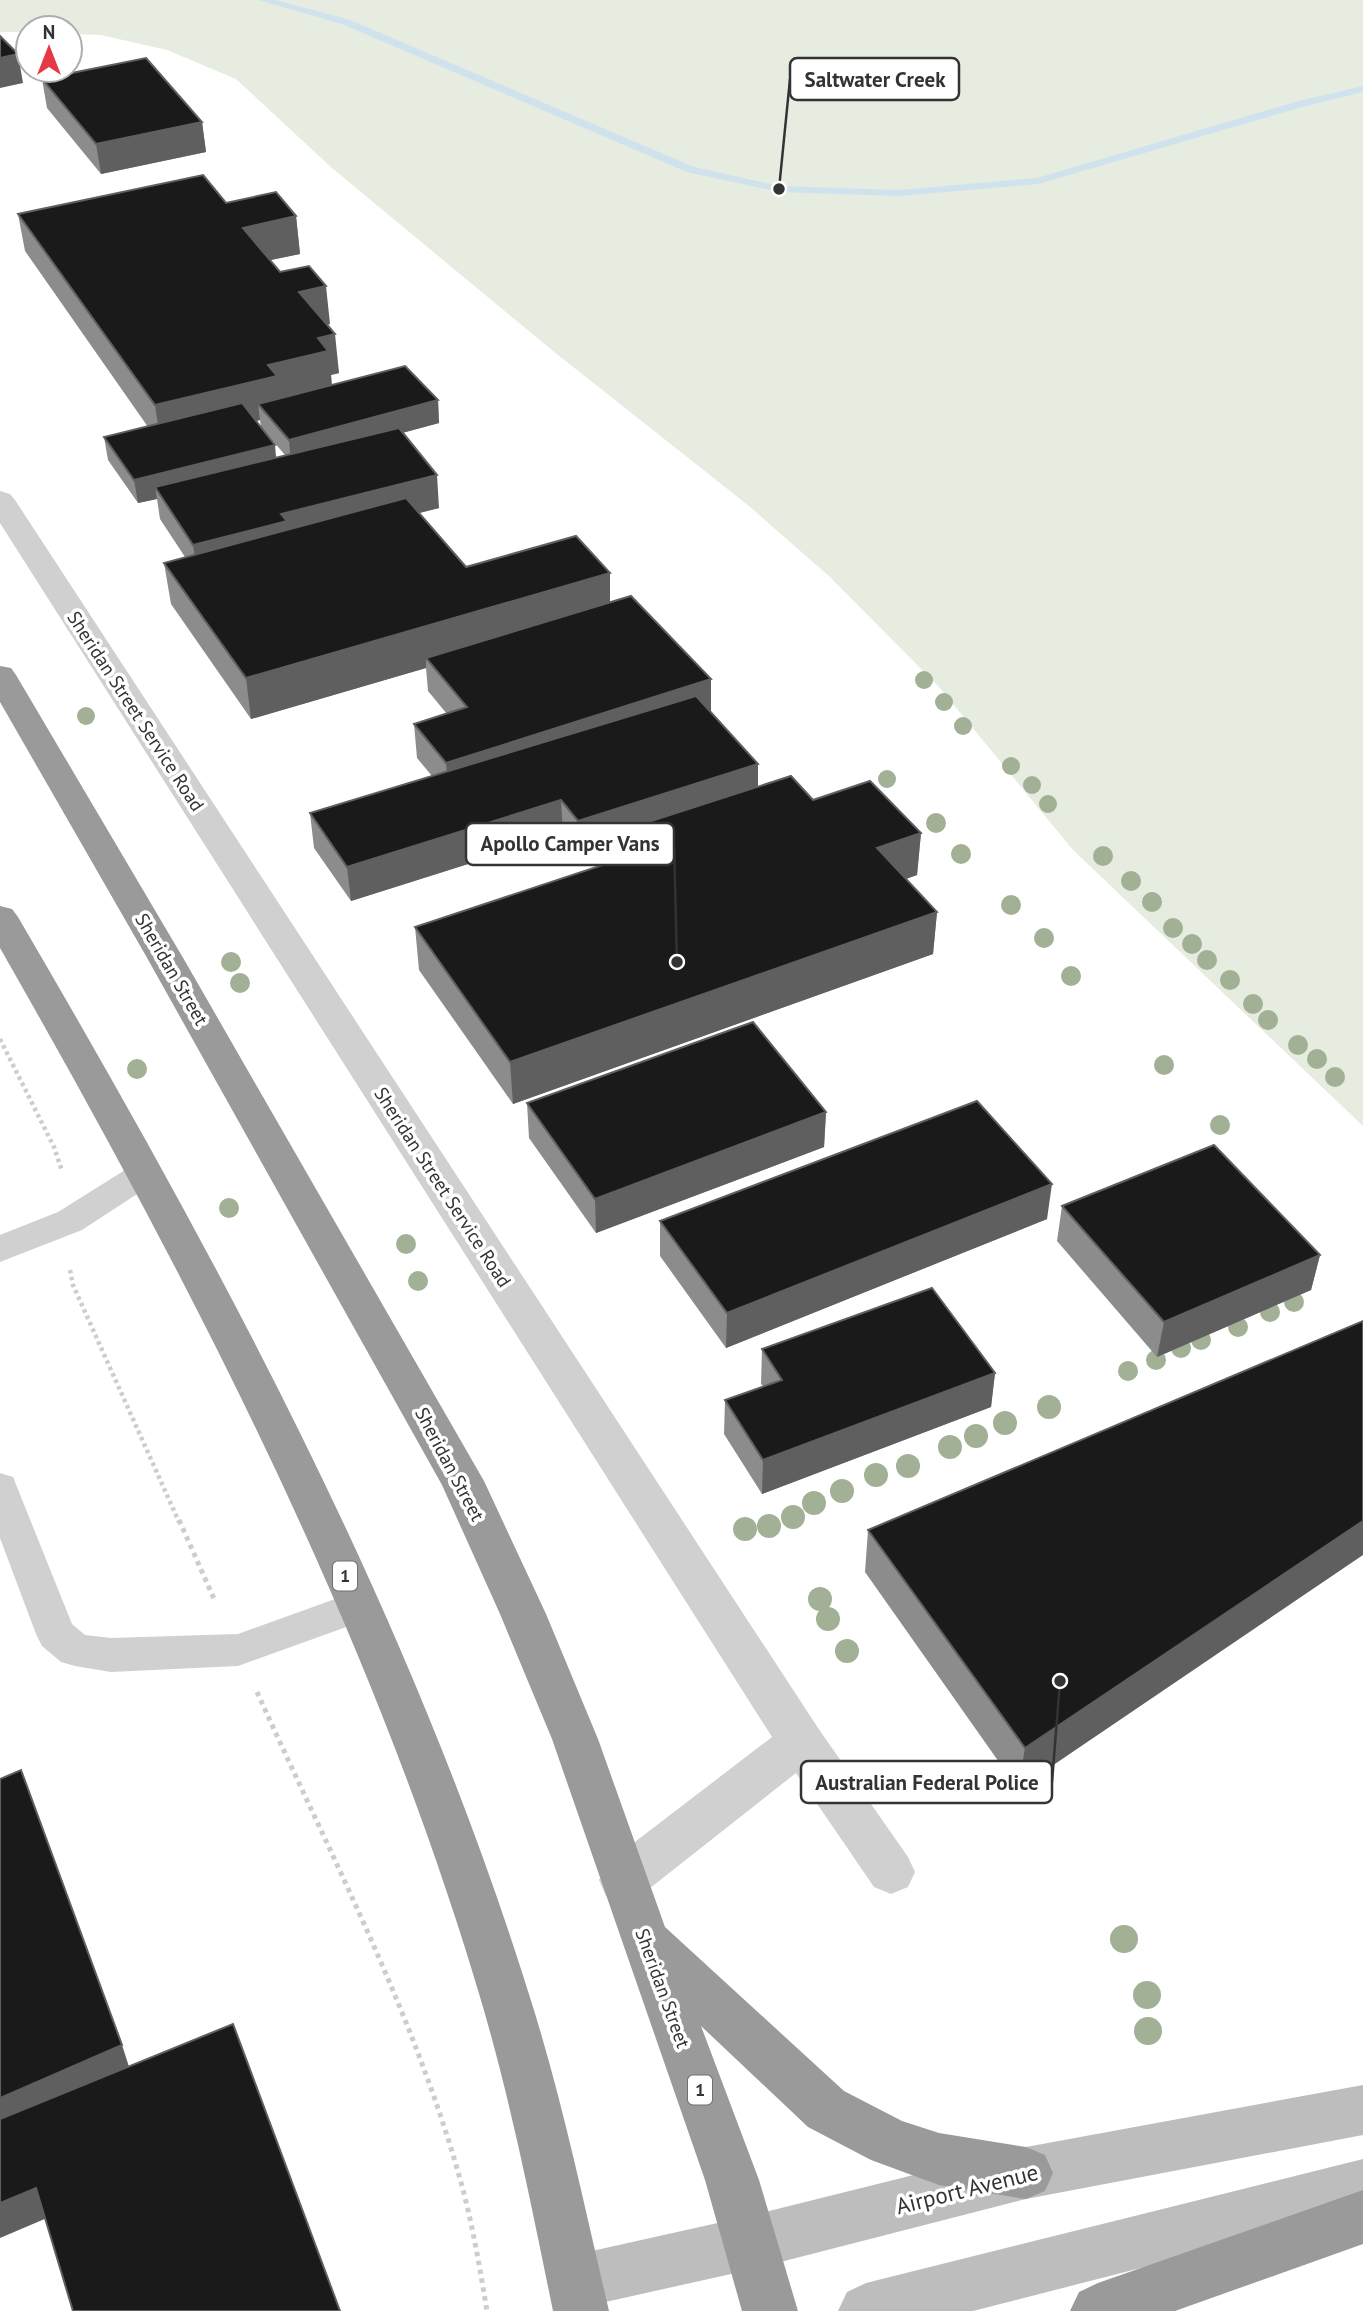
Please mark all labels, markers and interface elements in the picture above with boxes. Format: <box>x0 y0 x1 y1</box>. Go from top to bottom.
north arrow <box>14 14 84 84</box>
text: N <box>43 20 55 44</box>
callout: Saltwater Creek <box>790 58 959 100</box>
text: Saltwater Creek <box>805 66 946 93</box>
street label: Sheridan Street Service Road <box>62 606 210 816</box>
callout: Apollo Camper Vans <box>466 823 674 865</box>
text: Apollo Camper Vans <box>480 830 660 857</box>
street label: Sheridan Street <box>130 909 214 1030</box>
street label: Sheridan Street Service Road <box>369 1082 517 1292</box>
street label: Sheridan Street <box>410 1403 490 1525</box>
road number: 1 <box>333 1562 357 1590</box>
callout: Australian Federal Police <box>801 1761 1052 1803</box>
text: Australian Federal Police <box>815 1769 1039 1796</box>
street label: Sheridan Street <box>630 1925 696 2052</box>
road number: 1 <box>688 2076 712 2104</box>
street label: Airport Avenue <box>893 2157 1041 2220</box>

